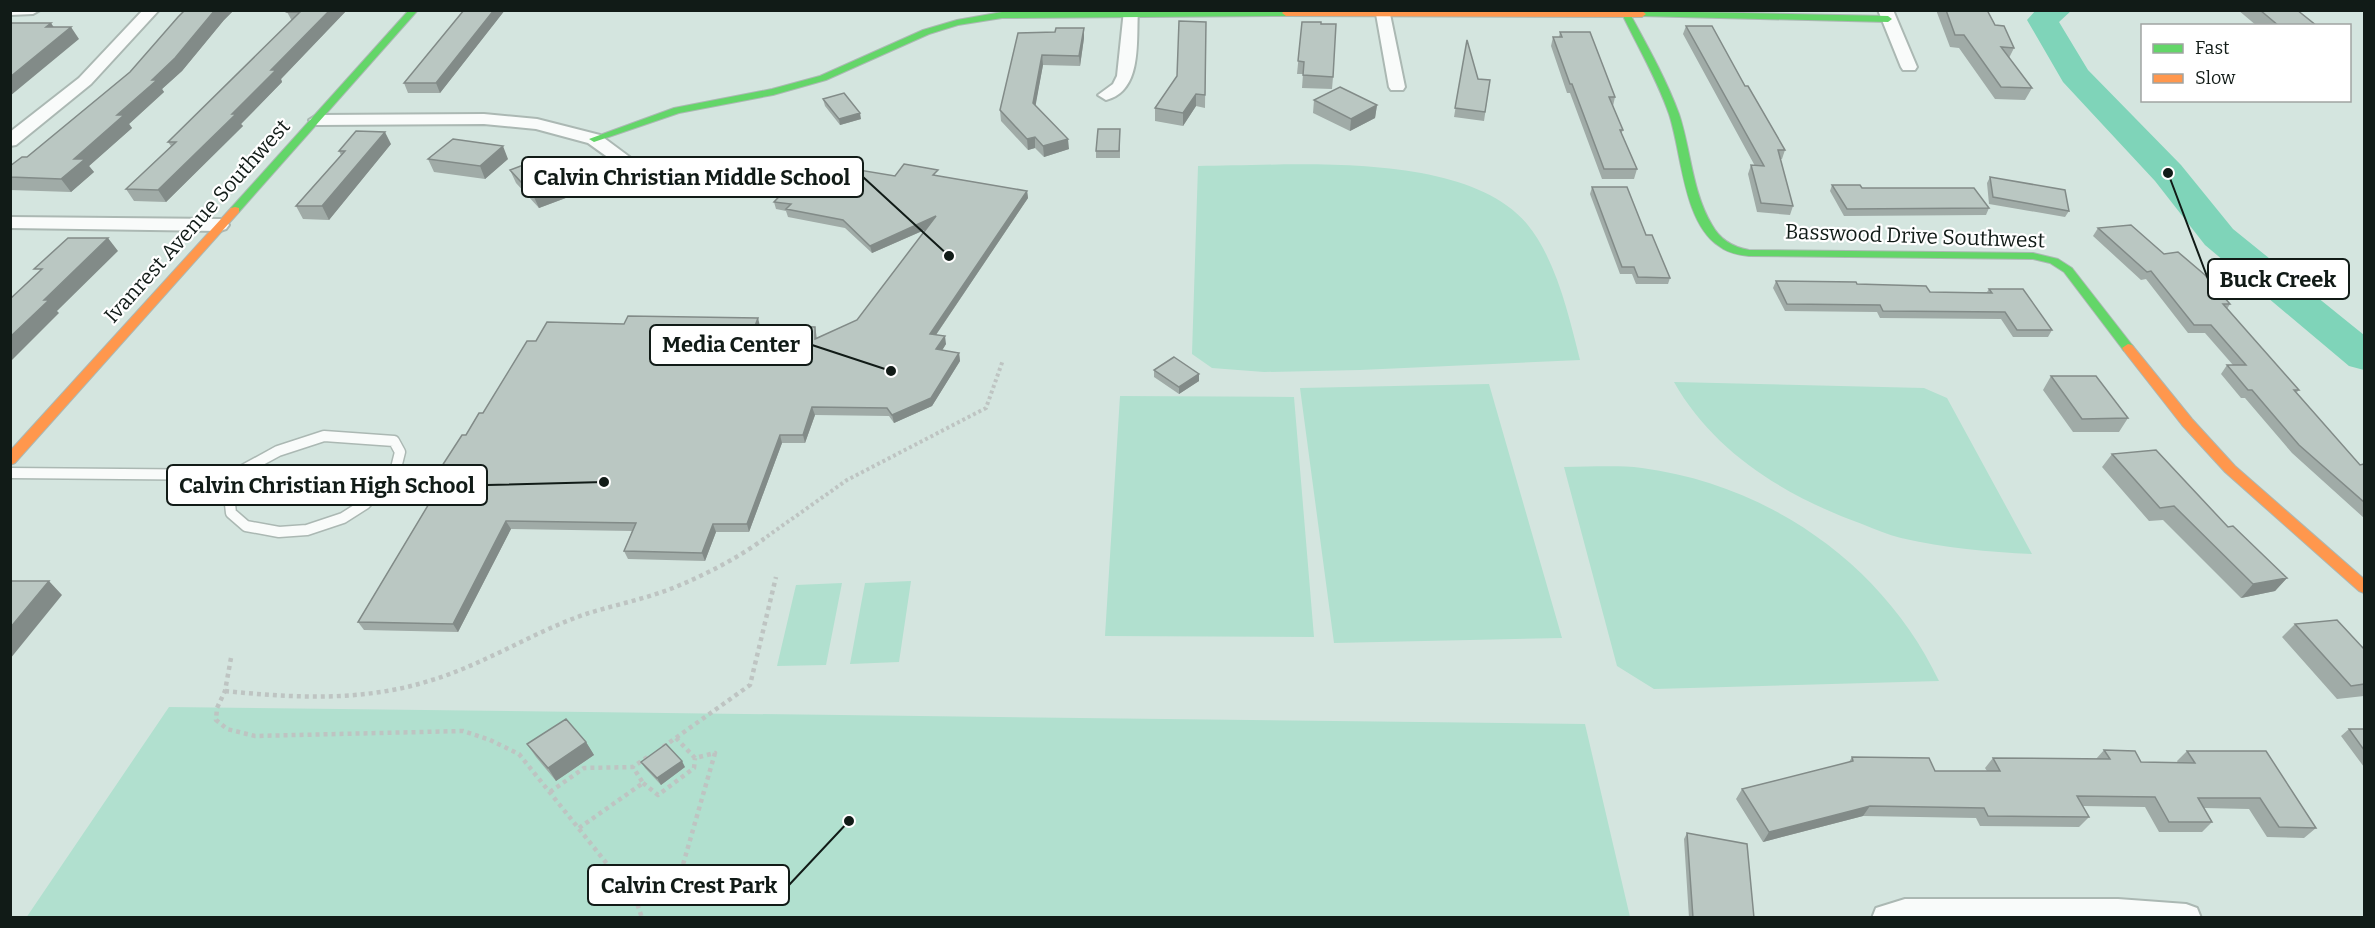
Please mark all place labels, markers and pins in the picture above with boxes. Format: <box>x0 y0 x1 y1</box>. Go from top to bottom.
callout: Calvin Christian Middle School <box>522 157 863 197</box>
callout: Buck Creek <box>2208 259 2349 299</box>
callout: Media Center <box>650 325 812 365</box>
callout: Calvin Christian High School <box>167 465 487 505</box>
callout: Calvin Crest Park <box>588 865 789 905</box>

